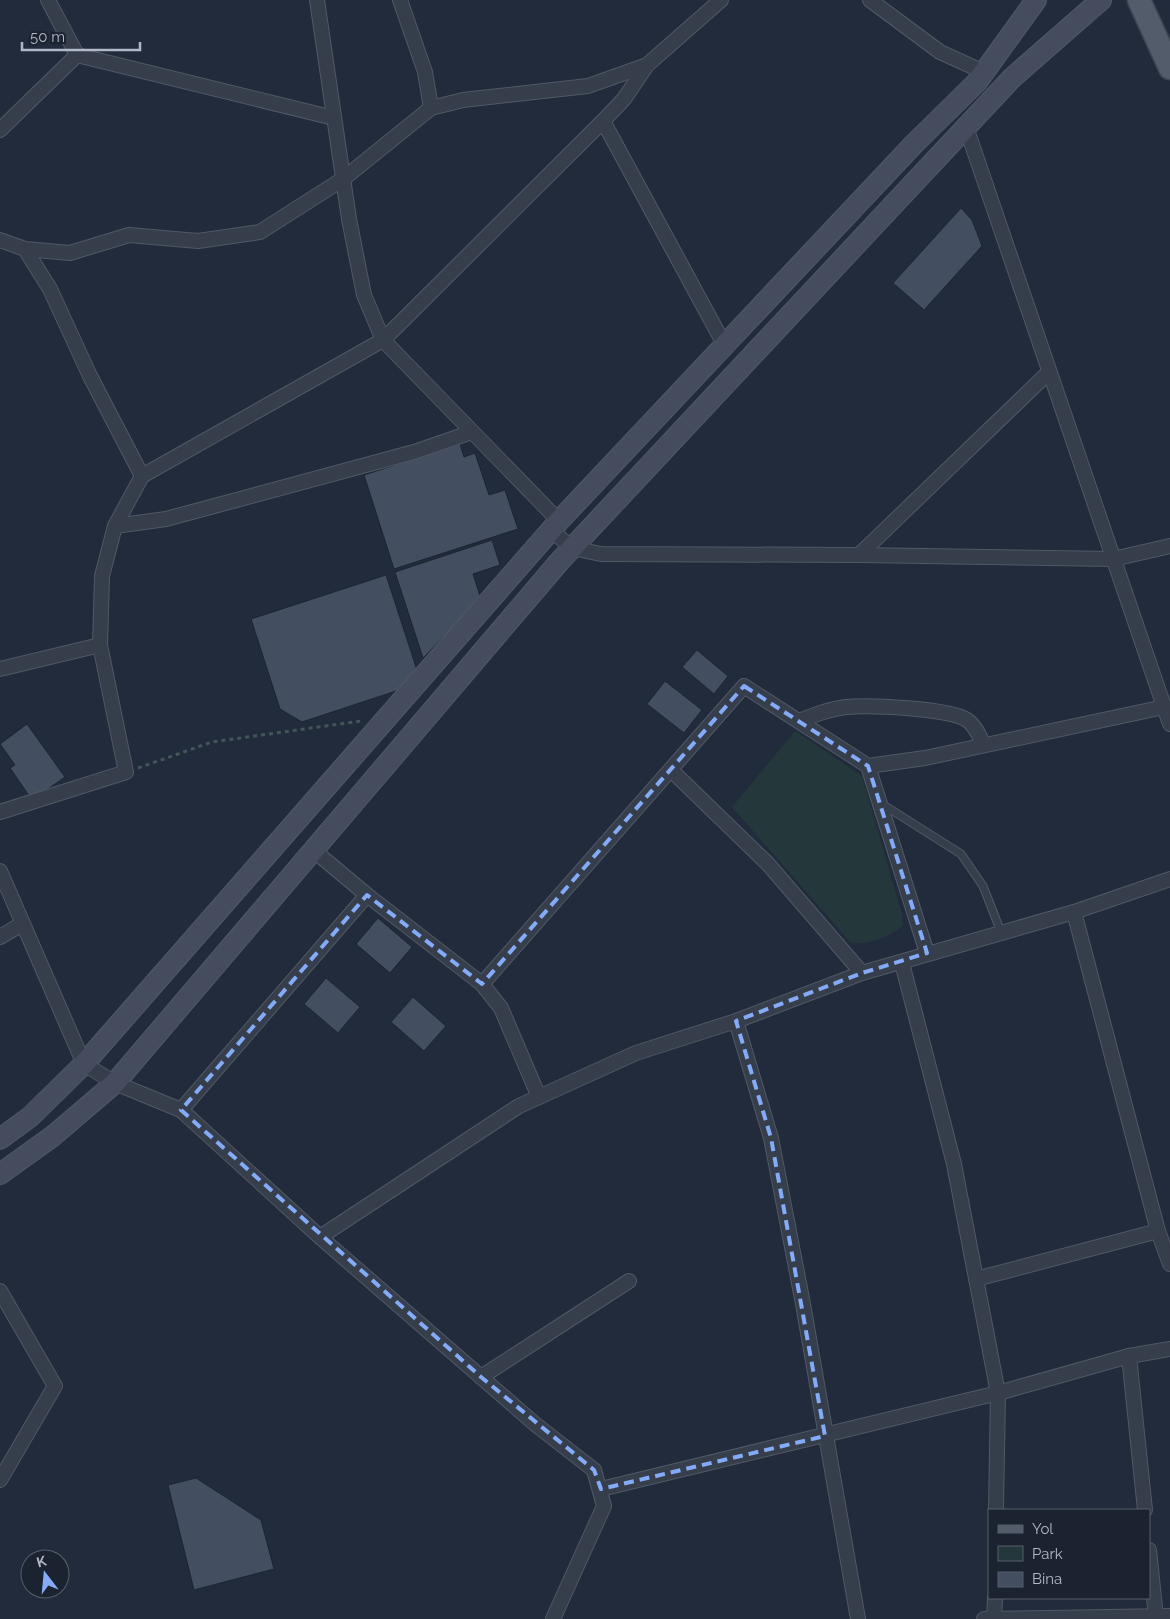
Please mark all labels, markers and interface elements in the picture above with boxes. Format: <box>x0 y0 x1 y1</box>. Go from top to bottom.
scale bar <box>22 20 140 52</box>
text: 50 m <box>30 28 65 46</box>
legend <box>988 1509 1150 1599</box>
text: Yol <box>1032 1520 1054 1538</box>
text: Park <box>1032 1545 1063 1563</box>
north arrow <box>20 1549 70 1599</box>
text: K <box>35 1552 49 1570</box>
text: Bina <box>1032 1570 1062 1588</box>

